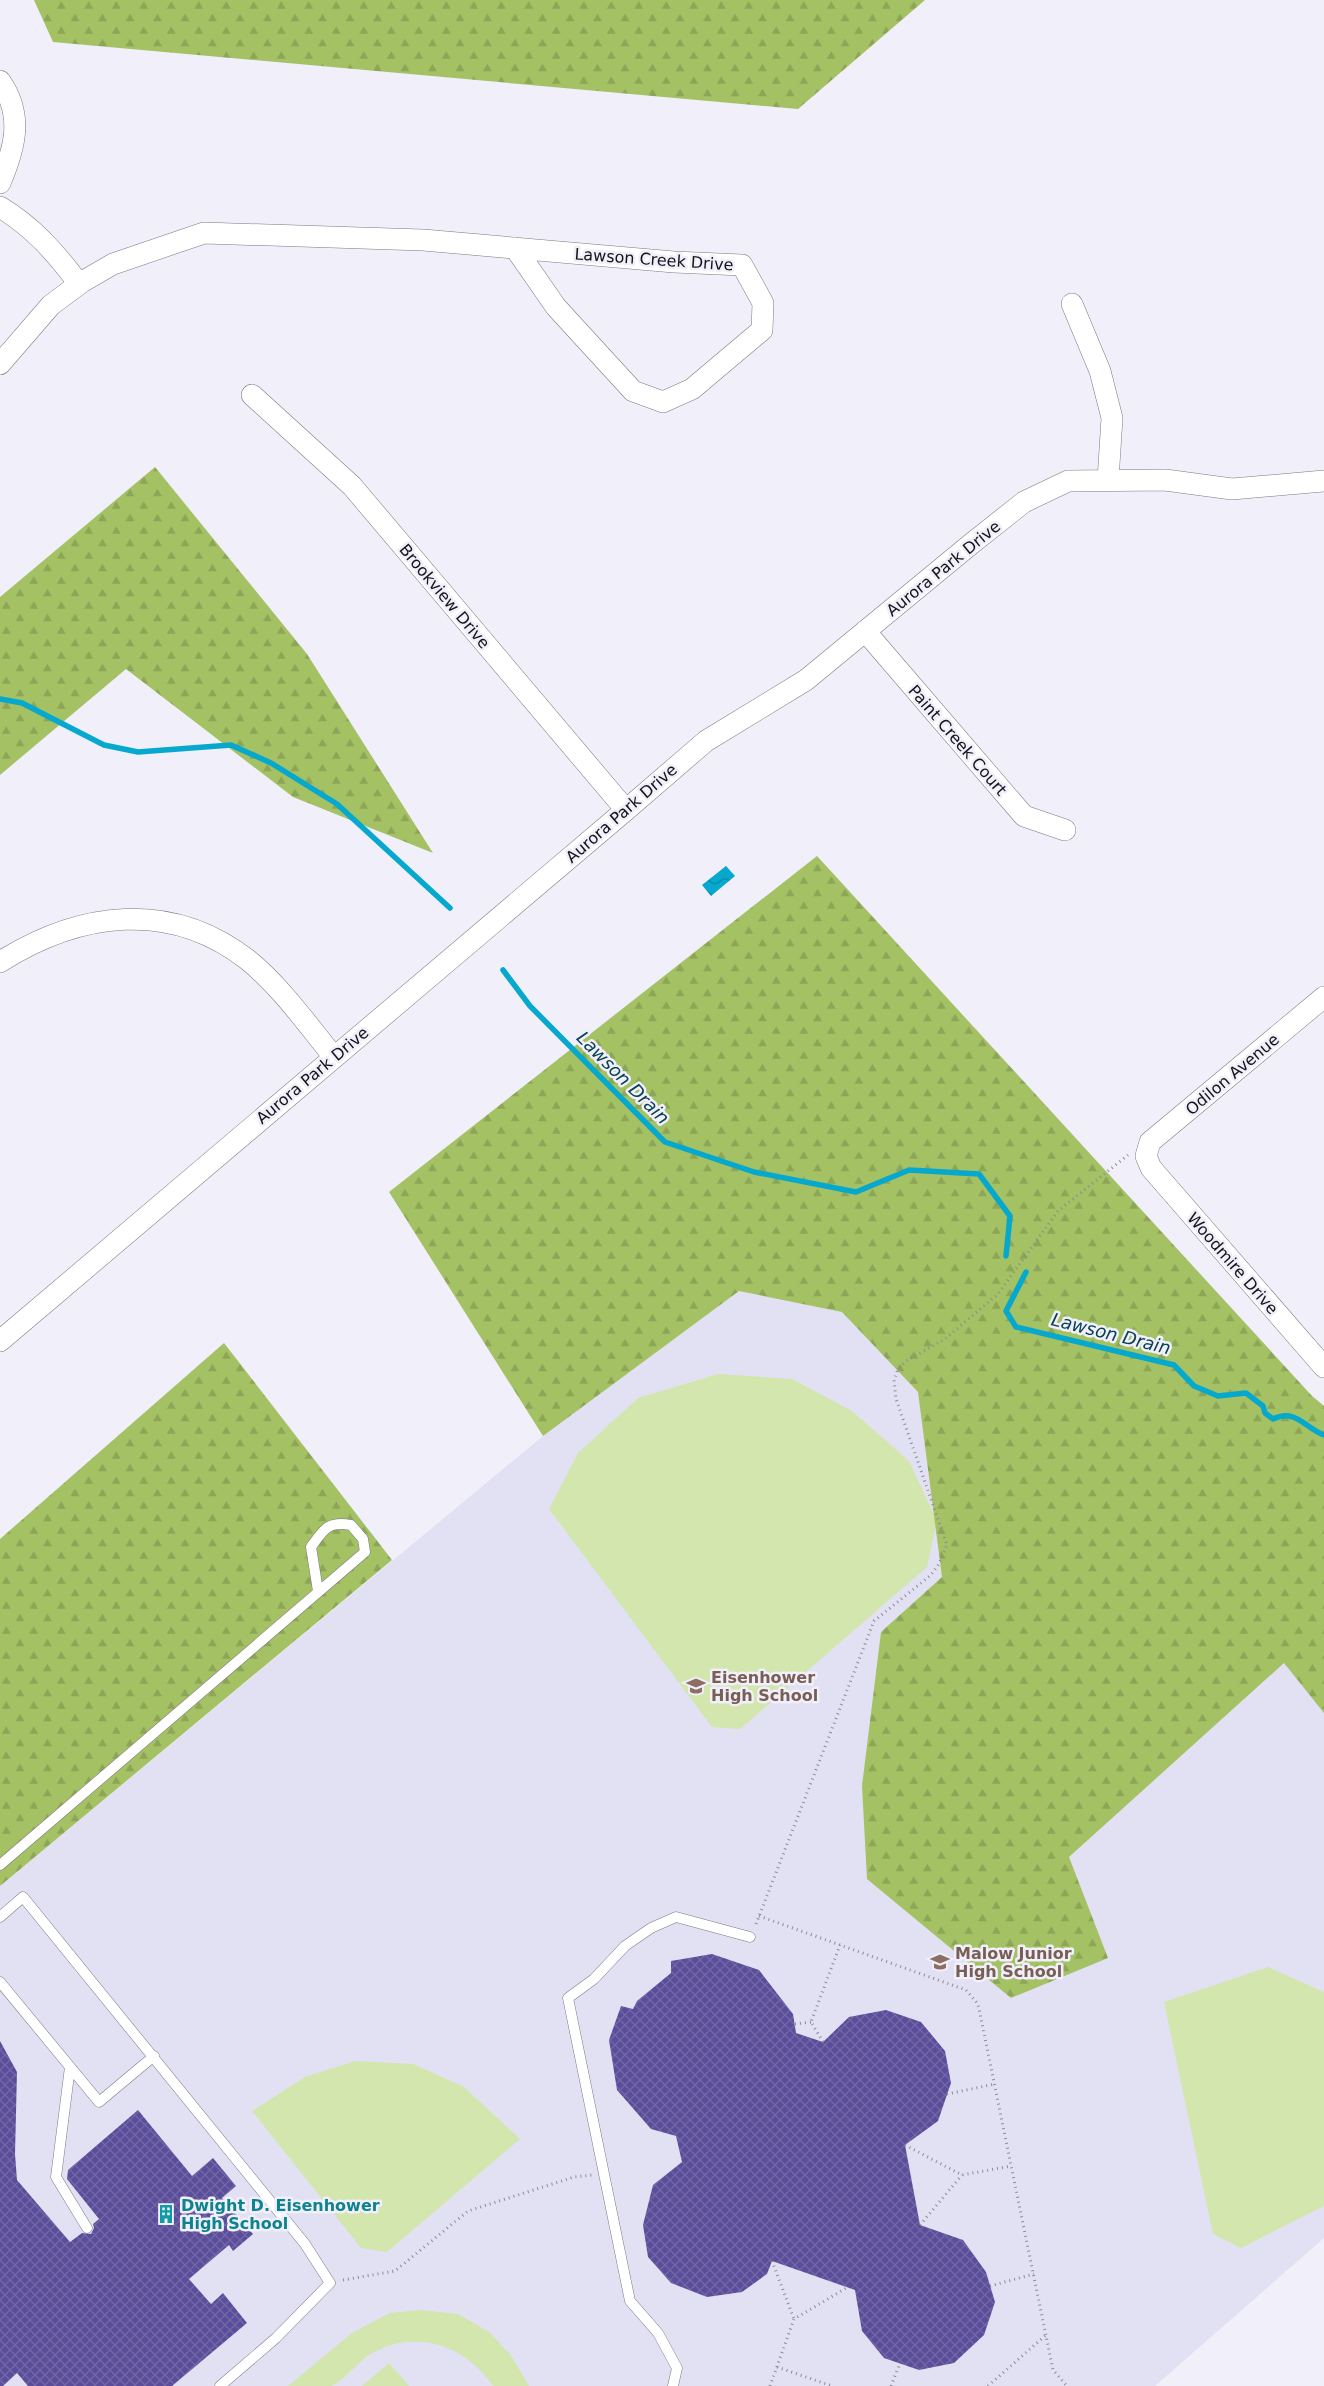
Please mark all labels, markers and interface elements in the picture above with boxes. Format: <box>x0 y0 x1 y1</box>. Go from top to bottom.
street label: Lawson Creek Drive <box>574 244 734 275</box>
street label: Aurora Park Drive <box>883 517 1004 620</box>
street label: Brookview Drive <box>395 540 494 652</box>
street label: Paint Creek Court <box>905 681 1011 799</box>
street label: Aurora Park Drive <box>562 760 681 867</box>
street label: Aurora Park Drive <box>252 1023 372 1128</box>
water label: Lawson Drain <box>573 1027 674 1128</box>
street label: Odilon Avenue <box>1182 1030 1283 1119</box>
street label: Woodmire Drive <box>1183 1209 1282 1318</box>
water label: Lawson Drain <box>1049 1309 1173 1358</box>
place label: Eisenhower High School <box>711 1668 818 1705</box>
school or university icon: Eisenhower High School <box>685 1675 707 1697</box>
place label: Malow Junior High School <box>955 1944 1072 1981</box>
school or university icon: Malow Junior High School <box>929 1951 951 1973</box>
place label: Dwight D. Eisenhower High School <box>181 2196 380 2233</box>
building icon: Dwight D. Eisenhower High School <box>155 2203 177 2225</box>

